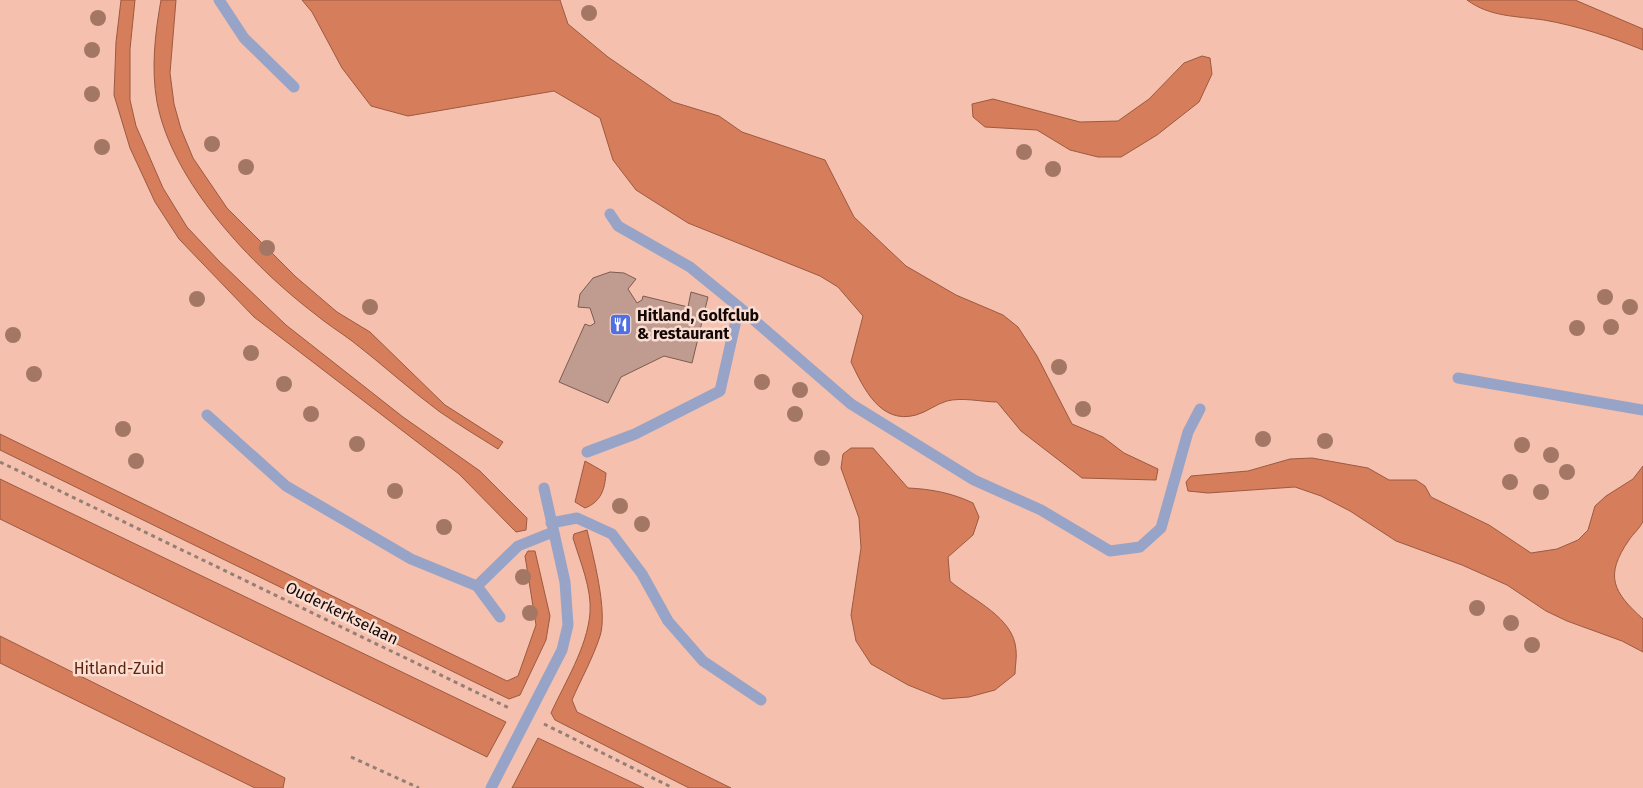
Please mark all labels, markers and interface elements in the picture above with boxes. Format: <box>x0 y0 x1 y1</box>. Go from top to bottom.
place label: Hitland, Golfclub & restaurant <box>637 306 759 343</box>
restaurant icon: Hitland, Golfclub & restaurant <box>609 312 633 336</box>
street label: Ouderkerkselaan <box>282 577 402 649</box>
park label: Hitland-Zuid <box>74 659 164 678</box>

